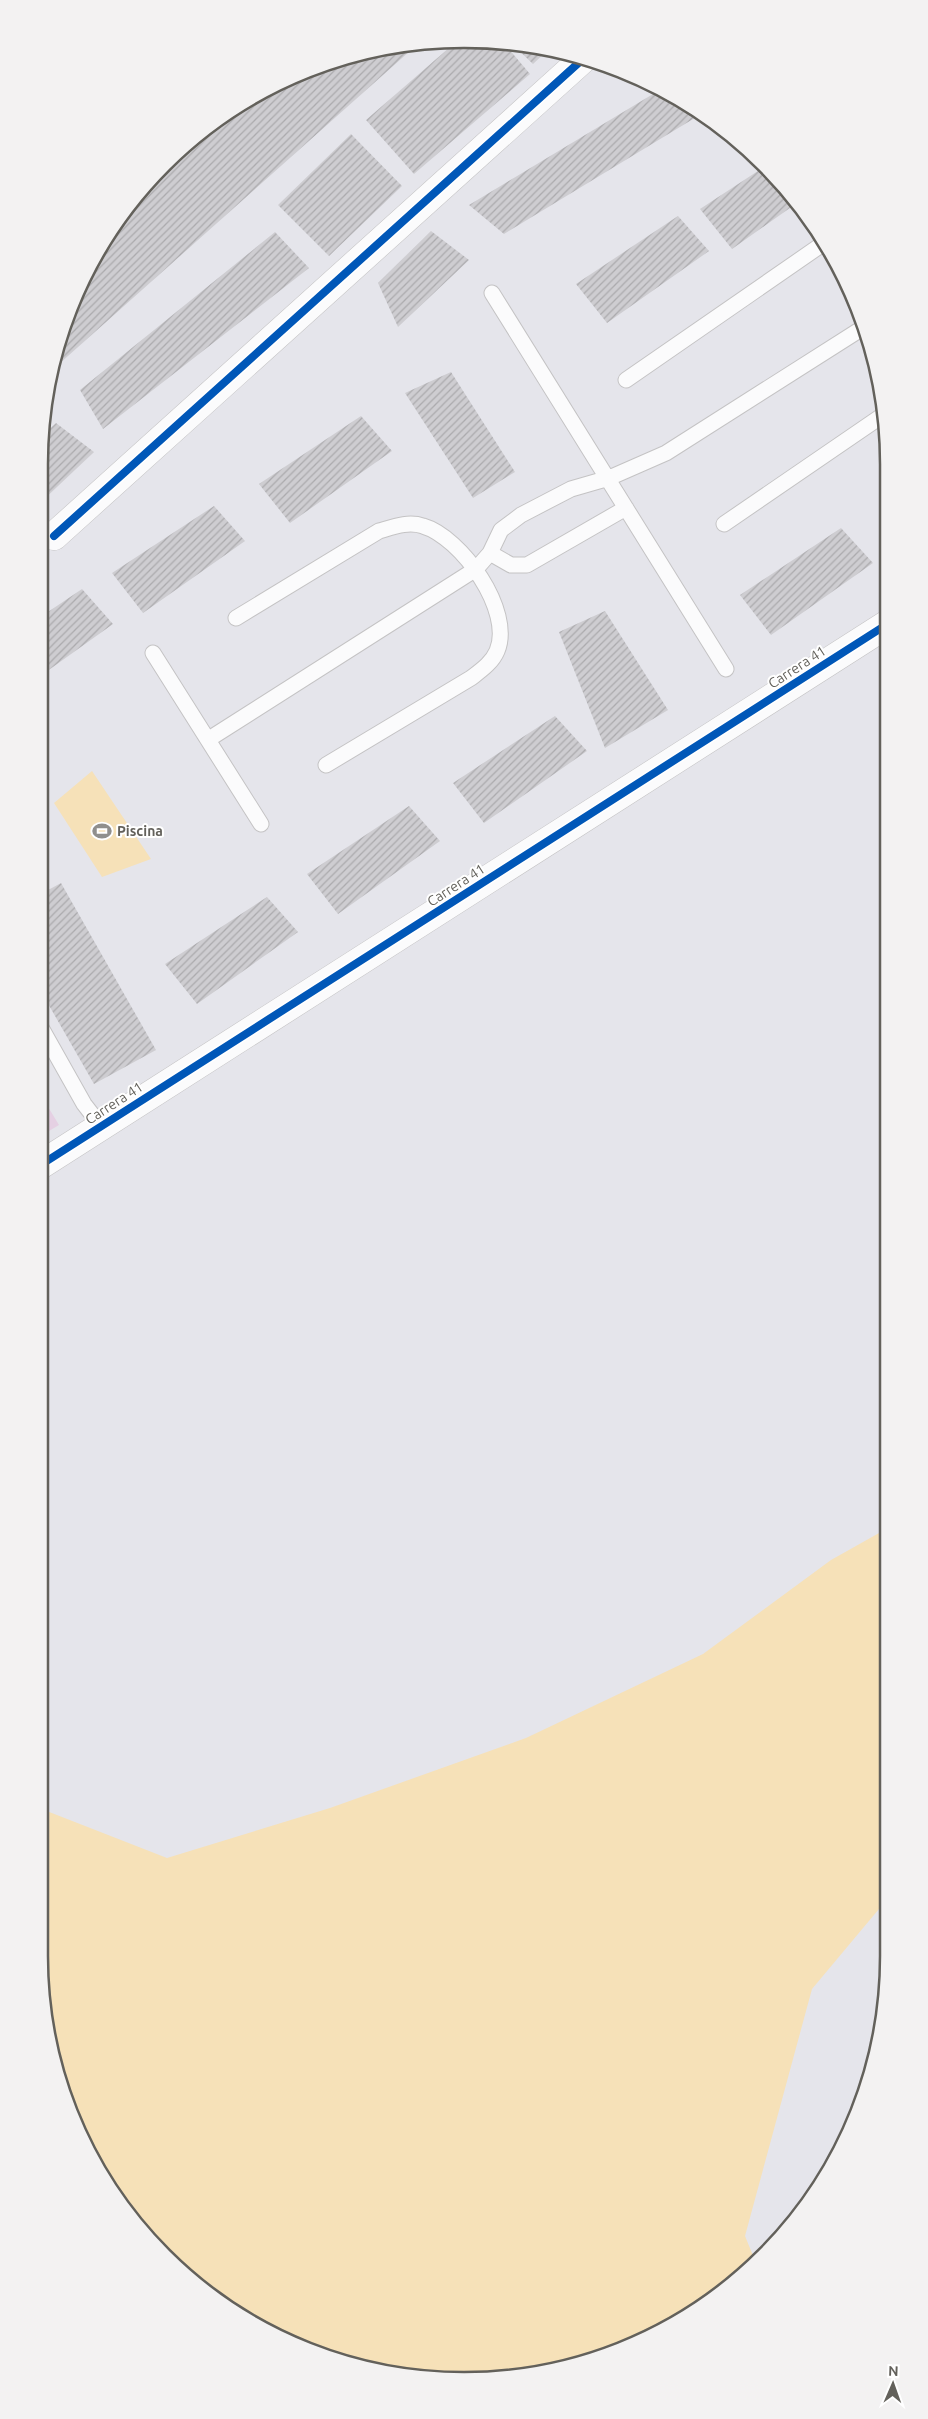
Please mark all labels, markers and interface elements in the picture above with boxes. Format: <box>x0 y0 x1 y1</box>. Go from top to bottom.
street label: Carrera 41 <box>765 642 829 692</box>
sports icon: Piscina <box>91 820 113 842</box>
place label: Piscina <box>117 823 163 839</box>
street label: Carrera 41 <box>424 860 488 910</box>
street label: Carrera 41 <box>82 1078 146 1128</box>
north arrow <box>868 2359 918 2409</box>
text: N <box>888 2363 899 2379</box>

